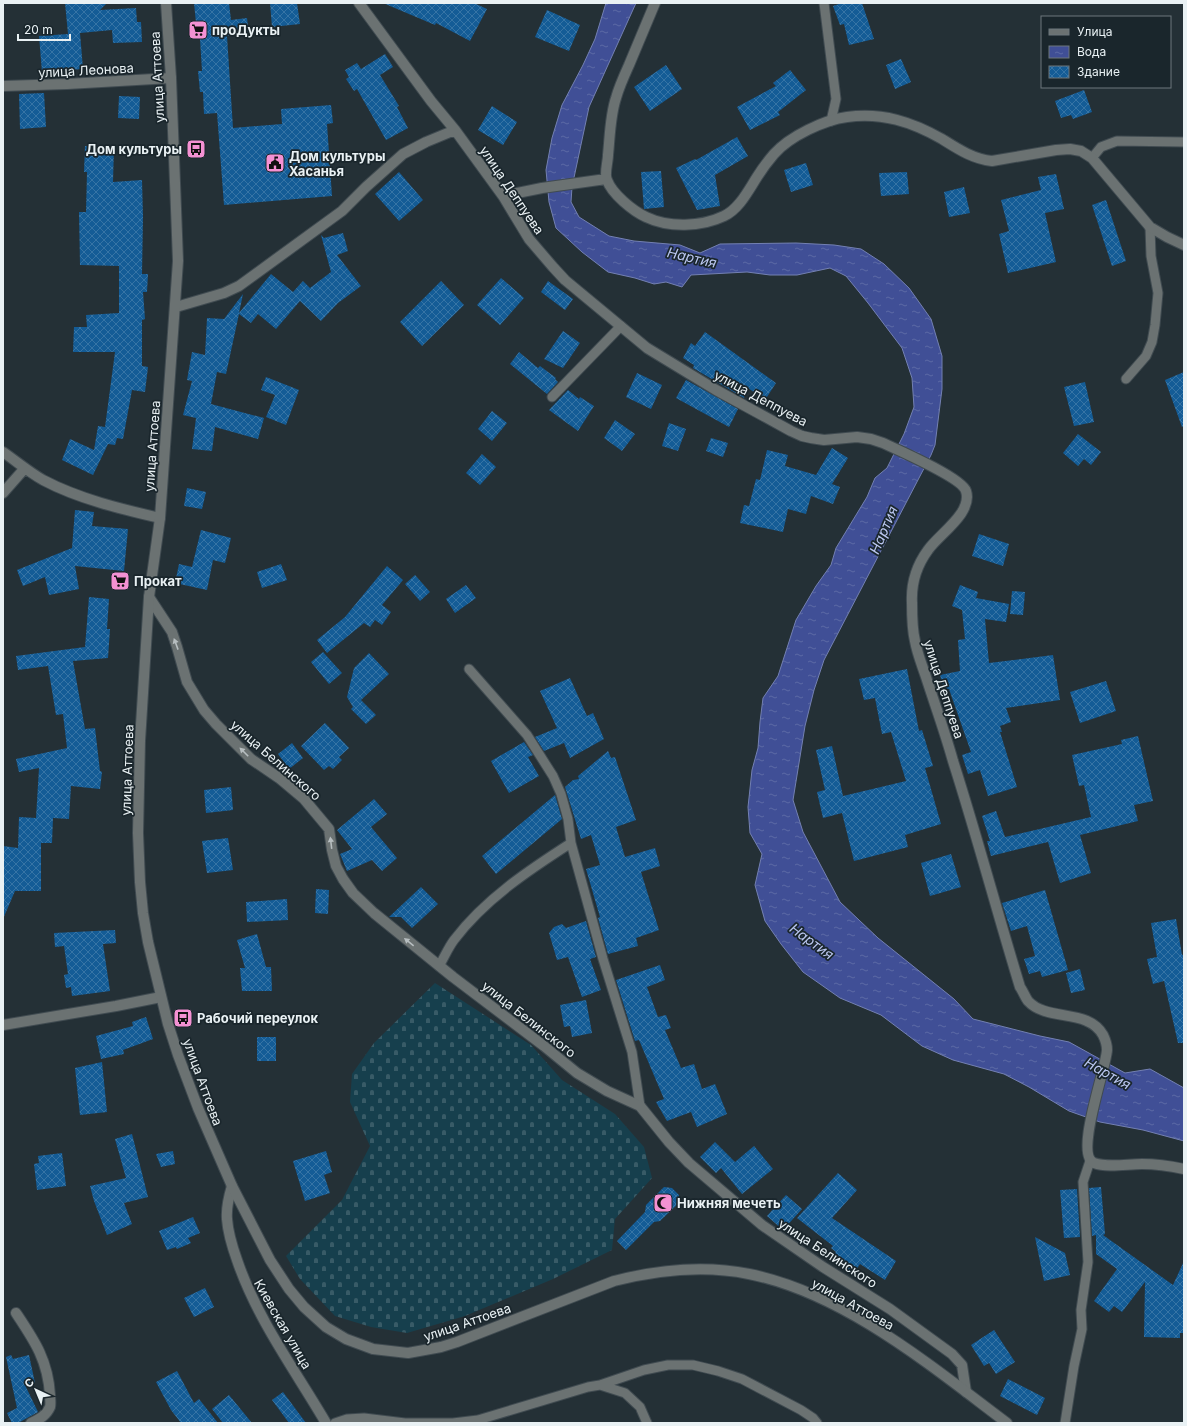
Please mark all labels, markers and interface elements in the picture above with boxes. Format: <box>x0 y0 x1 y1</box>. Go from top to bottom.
scale bar <box>18 16 70 42</box>
legend <box>1041 16 1171 88</box>
supermarket icon: проДукты <box>187 19 209 41</box>
text: 20 m <box>24 22 53 37</box>
place label: проДукты <box>212 22 280 38</box>
text: Улица <box>1077 24 1112 39</box>
street label: улица Аттоева <box>147 31 167 123</box>
text: Вода <box>1077 44 1106 59</box>
street label: улица Леонова <box>38 60 134 80</box>
text: Здание <box>1077 64 1120 79</box>
bus stop icon: Дом культуры <box>185 138 207 160</box>
place label: Дом культуры <box>86 141 182 157</box>
street label: улица Деппуева <box>477 143 547 237</box>
place label: Дом культуры Хасанья <box>289 148 385 179</box>
public building icon: Дом культуры Хасанья <box>264 152 286 174</box>
water label: Нартия <box>666 243 719 271</box>
street label: улица Деппуева <box>712 367 810 429</box>
street label: улица Аттоева <box>141 400 163 492</box>
water label: Нартия <box>865 503 901 556</box>
supermarket icon: Прокат <box>109 570 131 592</box>
place label: Прокат <box>134 573 182 589</box>
street label: улица Деппуева <box>920 637 968 741</box>
one-way arrow <box>173 638 179 650</box>
street label: улица Белинского <box>227 716 325 804</box>
street label: улица Аттоева <box>117 724 137 816</box>
one-way arrow <box>239 747 249 757</box>
one-way arrow <box>328 837 334 849</box>
water label: Нартия <box>787 919 838 963</box>
one-way arrow <box>403 938 414 946</box>
street label: улица Белинского <box>479 977 579 1061</box>
bus stop icon: Рабочий переулок <box>172 1007 194 1029</box>
place label: Рабочий переулок <box>197 1010 318 1026</box>
street label: улица Аттоева <box>180 1036 226 1128</box>
water label: Нартия <box>1082 1053 1134 1093</box>
mosque icon: Нижняя мечеть <box>652 1192 674 1214</box>
place label: Нижняя мечеть <box>677 1195 781 1211</box>
street label: улица Белинского <box>776 1215 881 1291</box>
street label: улица Аттоева <box>809 1275 897 1333</box>
street label: Киевская улица <box>251 1276 315 1372</box>
street label: улица Аттоева <box>421 1300 513 1344</box>
north arrow <box>16 1370 56 1410</box>
text: С <box>21 1375 37 1391</box>

